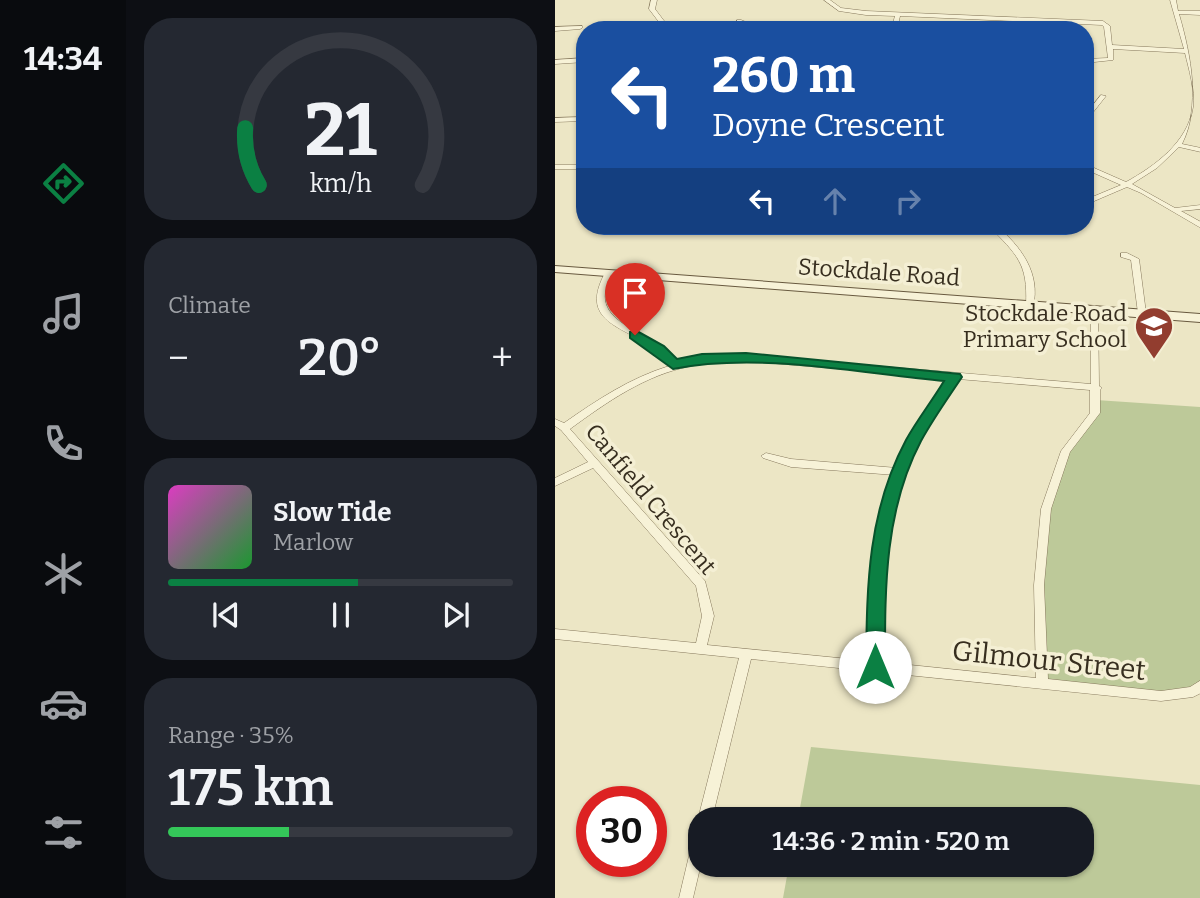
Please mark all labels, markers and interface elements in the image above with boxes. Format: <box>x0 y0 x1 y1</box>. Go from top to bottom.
text: 14:34 <box>24 40 102 78</box>
text: 260 m <box>712 46 855 105</box>
icon: left <box>597 49 688 140</box>
text: 21 <box>304 87 377 174</box>
text: Doyne Crescent <box>712 106 944 144</box>
icon: directions <box>39 159 88 208</box>
text: km/h <box>310 169 372 199</box>
icon: left <box>743 182 781 220</box>
icon: ahead <box>816 182 854 220</box>
icon: right <box>889 182 927 220</box>
street label: Stockdale Road <box>797 252 961 292</box>
pin <box>605 263 665 335</box>
icon: arrive <box>616 274 654 312</box>
icon: music <box>39 289 88 338</box>
text: Climate <box>168 291 251 319</box>
place label: Stockdale Road Primary School <box>963 299 1127 353</box>
school or university icon: Stockdale Road Primary School <box>1133 305 1175 360</box>
text: 20° <box>298 326 382 389</box>
text: − <box>168 335 189 381</box>
text: + <box>491 335 513 381</box>
street label: Canfield Crescent <box>580 418 722 580</box>
icon: phone <box>39 419 88 468</box>
text: Slow Tide <box>273 497 392 528</box>
text: Marlow <box>273 528 353 556</box>
icon: climate <box>39 549 88 598</box>
icon: previous <box>207 596 245 634</box>
icon: pause <box>322 596 360 634</box>
icon: next <box>437 596 475 634</box>
position arrow <box>838 630 912 704</box>
street label: Gilmour Street <box>951 634 1147 687</box>
icon: car <box>39 679 88 728</box>
text: Range · 35% <box>168 721 294 749</box>
text: 175 km <box>168 756 333 819</box>
speed limit sign: 30 <box>576 786 667 877</box>
icon: filters <box>39 808 88 857</box>
text: 14:36 · 2 min · 520 m <box>772 826 1010 857</box>

